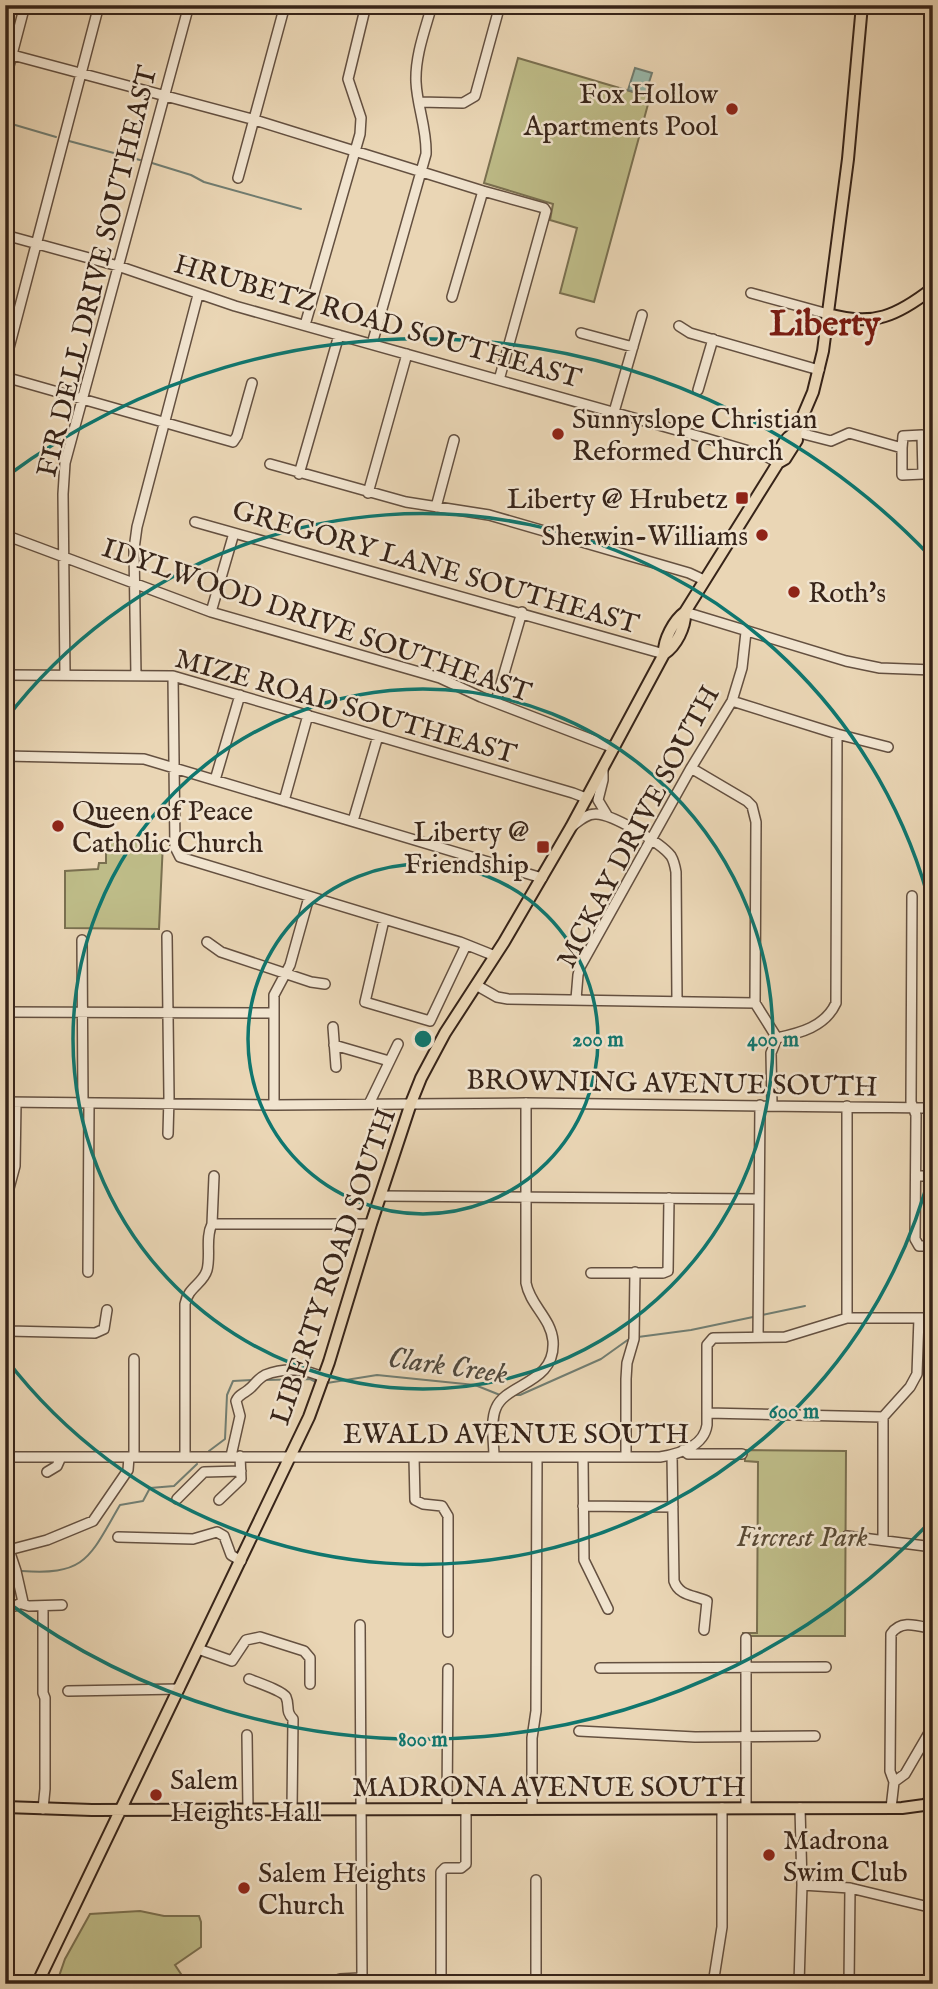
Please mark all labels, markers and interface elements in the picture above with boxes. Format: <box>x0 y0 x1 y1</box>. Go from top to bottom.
street label: FIR DELL DRIVE SOUTHEAST <box>30 62 167 481</box>
place label: Fox Hollow Apartments Pool <box>523 78 719 145</box>
marker: Fox Hollow Apartments Pool <box>724 101 740 117</box>
street label: HRUBETZ ROAD SOUTHEAST <box>170 247 585 398</box>
district label: Liberty <box>770 303 881 348</box>
place label: Sunnyslope Christian Reformed Church <box>572 403 818 470</box>
marker: Sunnyslope Christian Reformed Church <box>550 426 566 442</box>
place label: Liberty @ Hrubetz <box>507 483 728 518</box>
marker: Liberty @ Hrubetz <box>734 490 750 506</box>
street label: GREGORY LANE SOUTHEAST <box>228 494 643 643</box>
place label: Sherwin-Williams <box>541 520 748 555</box>
marker: Sherwin-Williams <box>754 527 770 543</box>
street label: IDYLWOOD DRIVE SOUTHEAST <box>97 531 536 712</box>
place label: Roth's <box>808 577 886 612</box>
marker: Roth's <box>786 584 802 600</box>
street label: MIZE ROAD SOUTHEAST <box>171 642 520 773</box>
street label: MCKAY DRIVE SOUTH <box>550 680 729 974</box>
place label: Queen of Peace Catholic Church <box>72 795 263 862</box>
place label: Liberty @ Friendship <box>404 816 529 883</box>
marker: Queen of Peace Catholic Church <box>50 818 66 834</box>
marker: Liberty @ Friendship <box>535 839 551 855</box>
centre of rings <box>411 1027 435 1051</box>
text: 200 m <box>572 1027 624 1054</box>
text: 400 m <box>747 1027 800 1054</box>
street label: BROWNING AVENUE SOUTH <box>466 1063 878 1106</box>
street label: LIBERTY ROAD SOUTH <box>264 1104 405 1430</box>
water label: Clark Creek <box>386 1340 510 1394</box>
text: 600 m <box>769 1399 820 1426</box>
street label: EWALD AVENUE SOUTH <box>343 1418 689 1453</box>
park label: Fircrest Park <box>736 1521 868 1556</box>
text: 800 m <box>398 1727 449 1754</box>
place label: Salem Heights Hall <box>170 1764 321 1831</box>
street label: MADRONA AVENUE SOUTH <box>352 1771 746 1806</box>
marker: Salem Heights Hall <box>148 1787 164 1803</box>
place label: Madrona Swim Club <box>783 1824 908 1891</box>
marker: Madrona Swim Club <box>761 1847 777 1863</box>
place label: Salem Heights Church <box>258 1857 426 1924</box>
marker: Salem Heights Church <box>236 1880 252 1896</box>

